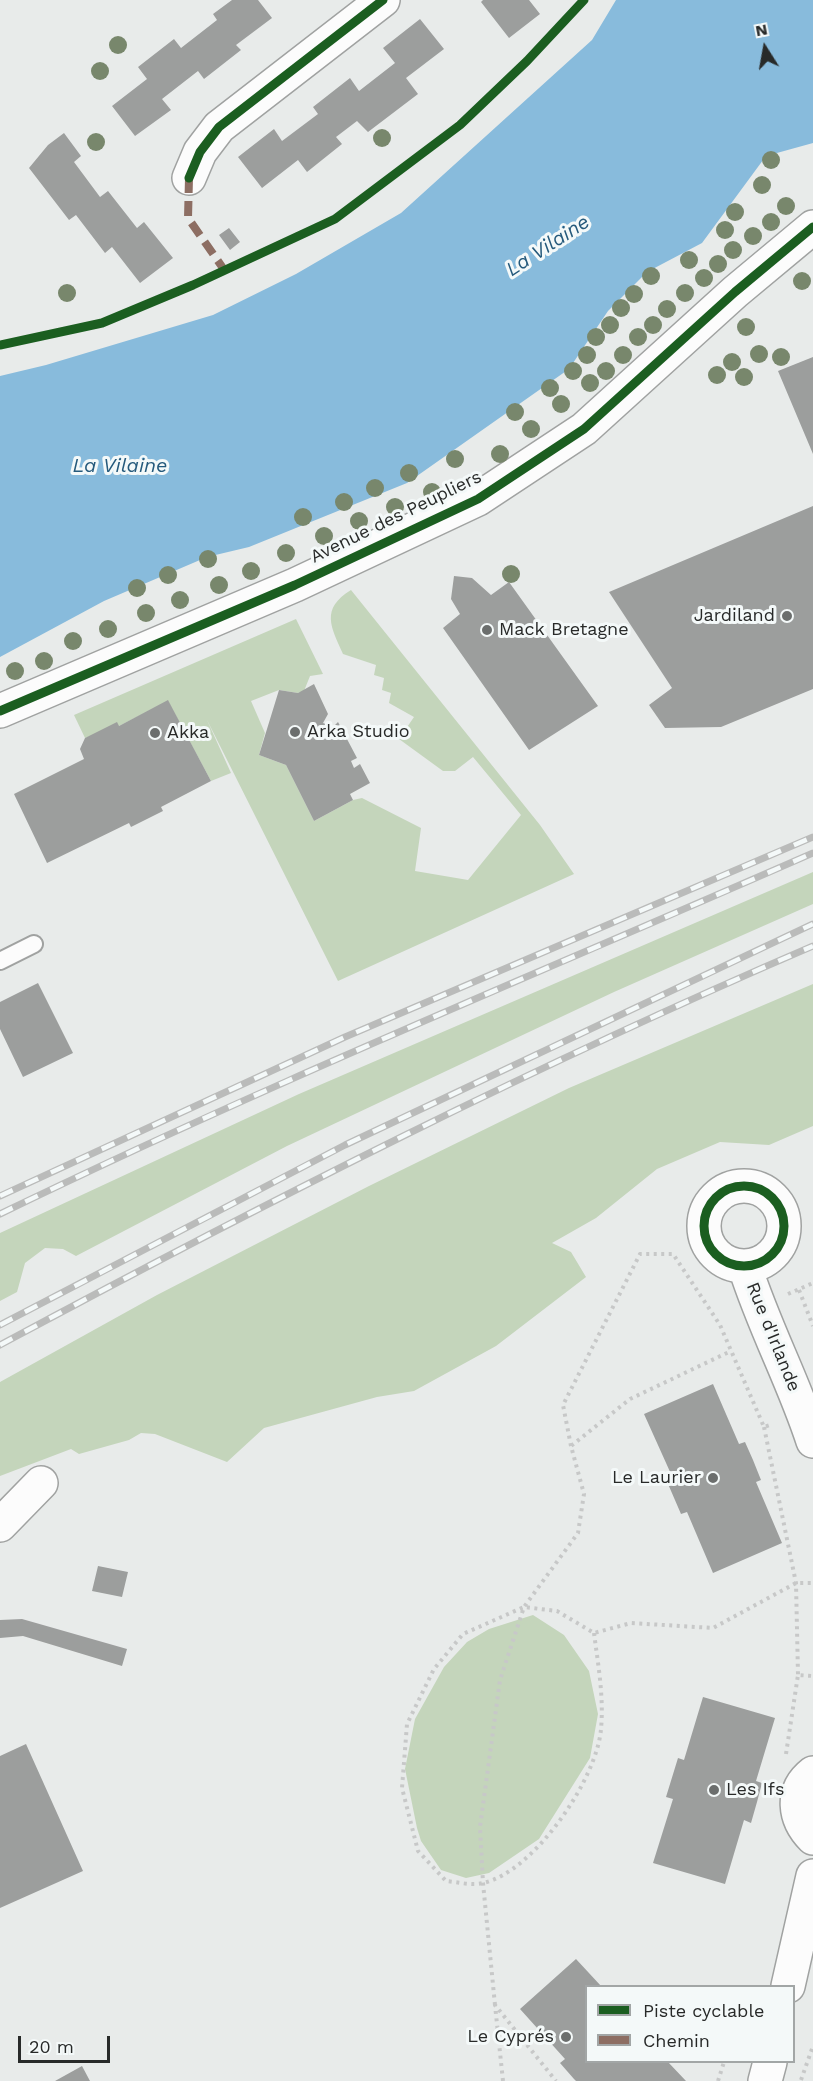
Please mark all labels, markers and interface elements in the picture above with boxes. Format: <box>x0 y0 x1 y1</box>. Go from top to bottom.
north arrow <box>735 18 795 78</box>
text: N <box>754 19 769 40</box>
water label: La Vilaine <box>502 210 594 282</box>
water label: La Vilaine <box>73 454 167 478</box>
street label: Avenue des Peupliers <box>307 466 485 568</box>
place label: Jardiland <box>694 605 775 627</box>
marker: Jardiland <box>780 609 794 623</box>
place label: Mack Bretagne <box>499 619 629 641</box>
marker: Mack Bretagne <box>480 623 494 637</box>
place label: Arka Studio <box>307 721 410 743</box>
place label: Akka <box>167 722 209 744</box>
marker: Arka Studio <box>288 725 302 739</box>
marker: Akka <box>148 726 162 740</box>
street label: Rue d'Irlande <box>741 1279 805 1395</box>
place label: Le Laurier <box>612 1467 701 1489</box>
marker: Le Laurier <box>706 1471 720 1485</box>
place label: Les Ifs <box>726 1779 784 1801</box>
marker: Les Ifs <box>707 1783 721 1797</box>
legend <box>585 1985 795 2063</box>
text: Piste cyclable <box>643 2000 764 2021</box>
scale bar <box>21 2024 112 2062</box>
place label: Le Cyprés <box>467 2026 554 2048</box>
marker: Le Cyprés <box>559 2030 573 2044</box>
text: Chemin <box>643 2030 710 2051</box>
text: 20 m <box>29 2036 74 2057</box>

